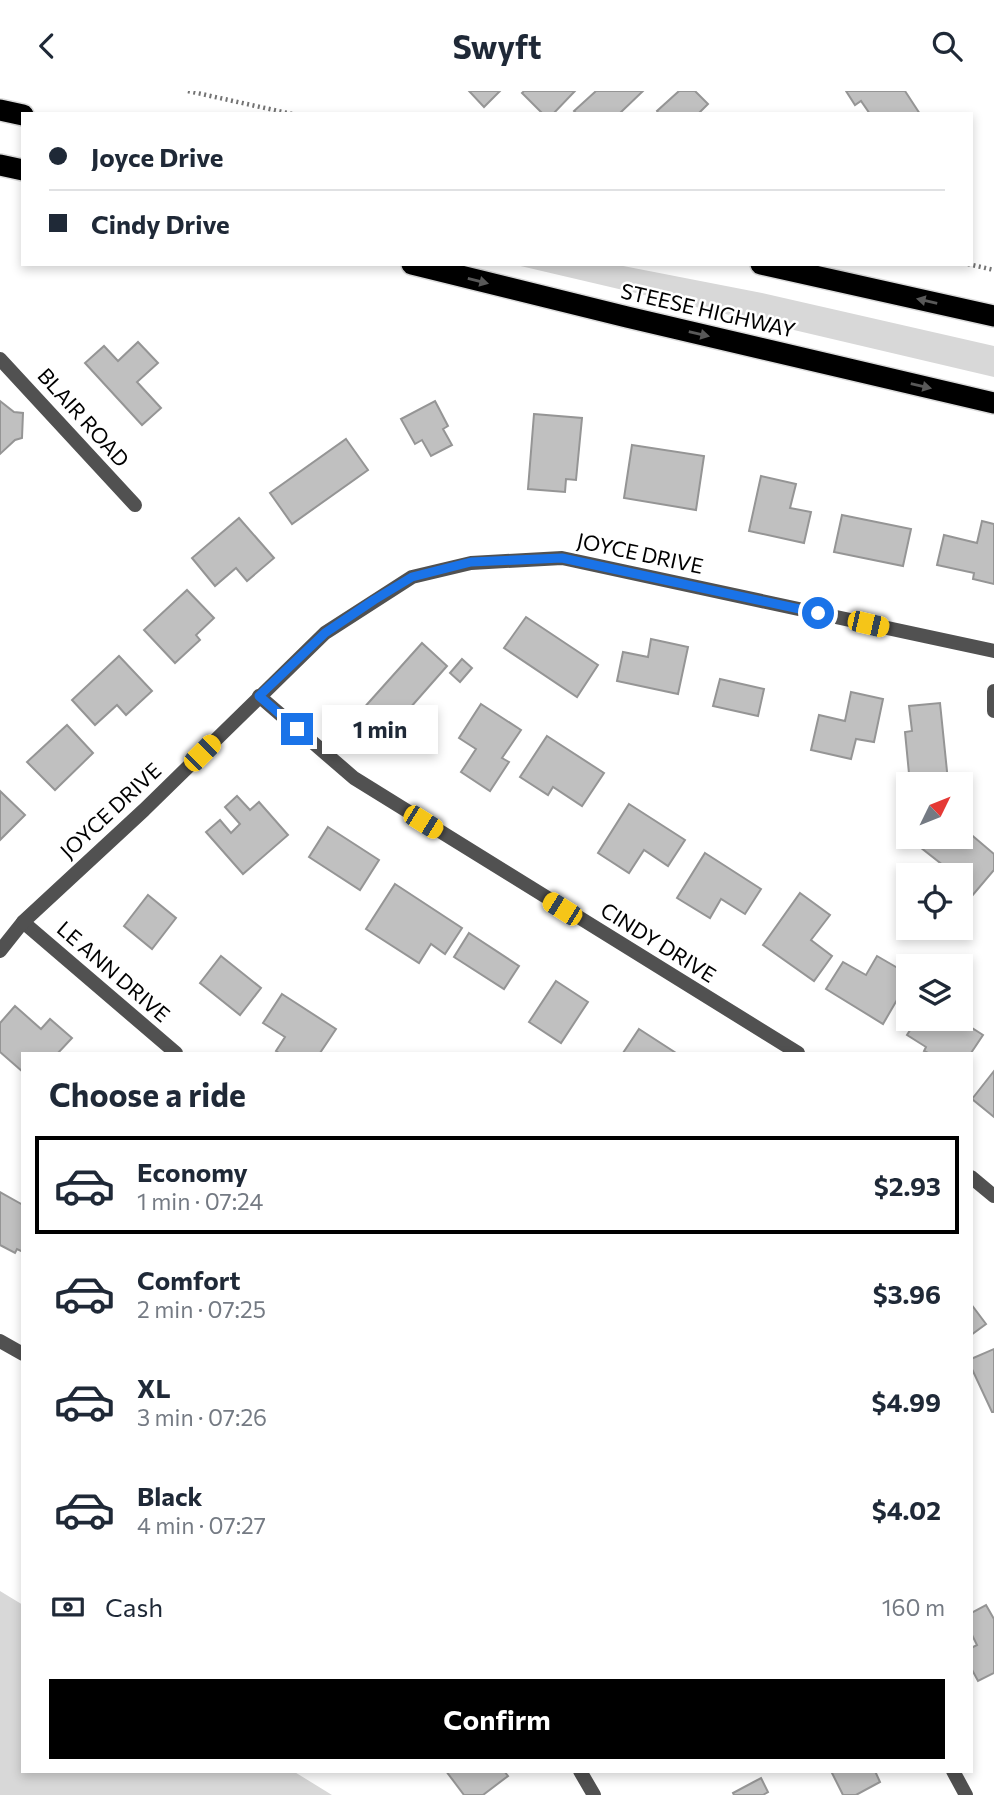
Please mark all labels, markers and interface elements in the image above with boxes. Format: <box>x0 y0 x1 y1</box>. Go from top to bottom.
text: Swyft <box>452 26 542 66</box>
icon: back <box>28 27 66 65</box>
icon: search <box>928 27 966 65</box>
text: Joyce Drive <box>91 141 224 172</box>
text: Cindy Drive <box>91 208 230 239</box>
one-way arrow <box>467 276 489 287</box>
street label: STEESE HIGHWAY <box>619 277 798 342</box>
one-way arrow <box>916 296 938 307</box>
one-way arrow <box>688 329 710 340</box>
street label: BLAIR ROAD <box>33 362 135 472</box>
one-way arrow <box>910 381 932 392</box>
street label: JOYCE DRIVE <box>575 527 706 578</box>
route start <box>802 597 834 629</box>
car <box>846 609 891 639</box>
callout: 1 min <box>322 705 437 753</box>
route end <box>281 713 313 745</box>
text: 1 min <box>353 715 407 743</box>
car <box>180 731 225 775</box>
street label: JOYCE DRIVE <box>54 757 165 863</box>
north arrow <box>896 772 973 849</box>
map controls <box>896 772 973 1031</box>
car <box>400 802 447 842</box>
button: locate <box>896 863 973 940</box>
car <box>539 889 586 929</box>
street label: CINDY DRIVE <box>597 896 721 987</box>
street label: LE ANN DRIVE <box>53 915 175 1027</box>
button: layers <box>896 954 973 1031</box>
text: Choose a ride <box>49 1074 246 1114</box>
icon: car <box>53 1154 116 1217</box>
text: Economy <box>137 1156 248 1187</box>
text: $2.93 <box>874 1170 941 1201</box>
text: 1 min · 07:24 <box>137 1187 263 1215</box>
icon: car <box>53 1262 116 1325</box>
text: Comfort <box>137 1264 240 1295</box>
text: $3.96 <box>873 1278 941 1309</box>
text: 2 min · 07:25 <box>137 1295 266 1323</box>
icon: car <box>53 1370 116 1433</box>
text: XL <box>137 1372 171 1403</box>
text: $4.99 <box>872 1386 941 1417</box>
text: 3 min · 07:26 <box>137 1403 267 1431</box>
icon: car <box>53 1478 116 1541</box>
text: Black <box>137 1480 203 1511</box>
text: $4.02 <box>872 1494 941 1525</box>
text: 4 min · 07:27 <box>137 1511 266 1539</box>
icon: cash <box>49 1588 87 1626</box>
text: Cash <box>105 1591 163 1622</box>
text: 160 m <box>882 1593 945 1621</box>
button: Confirm <box>49 1679 945 1759</box>

